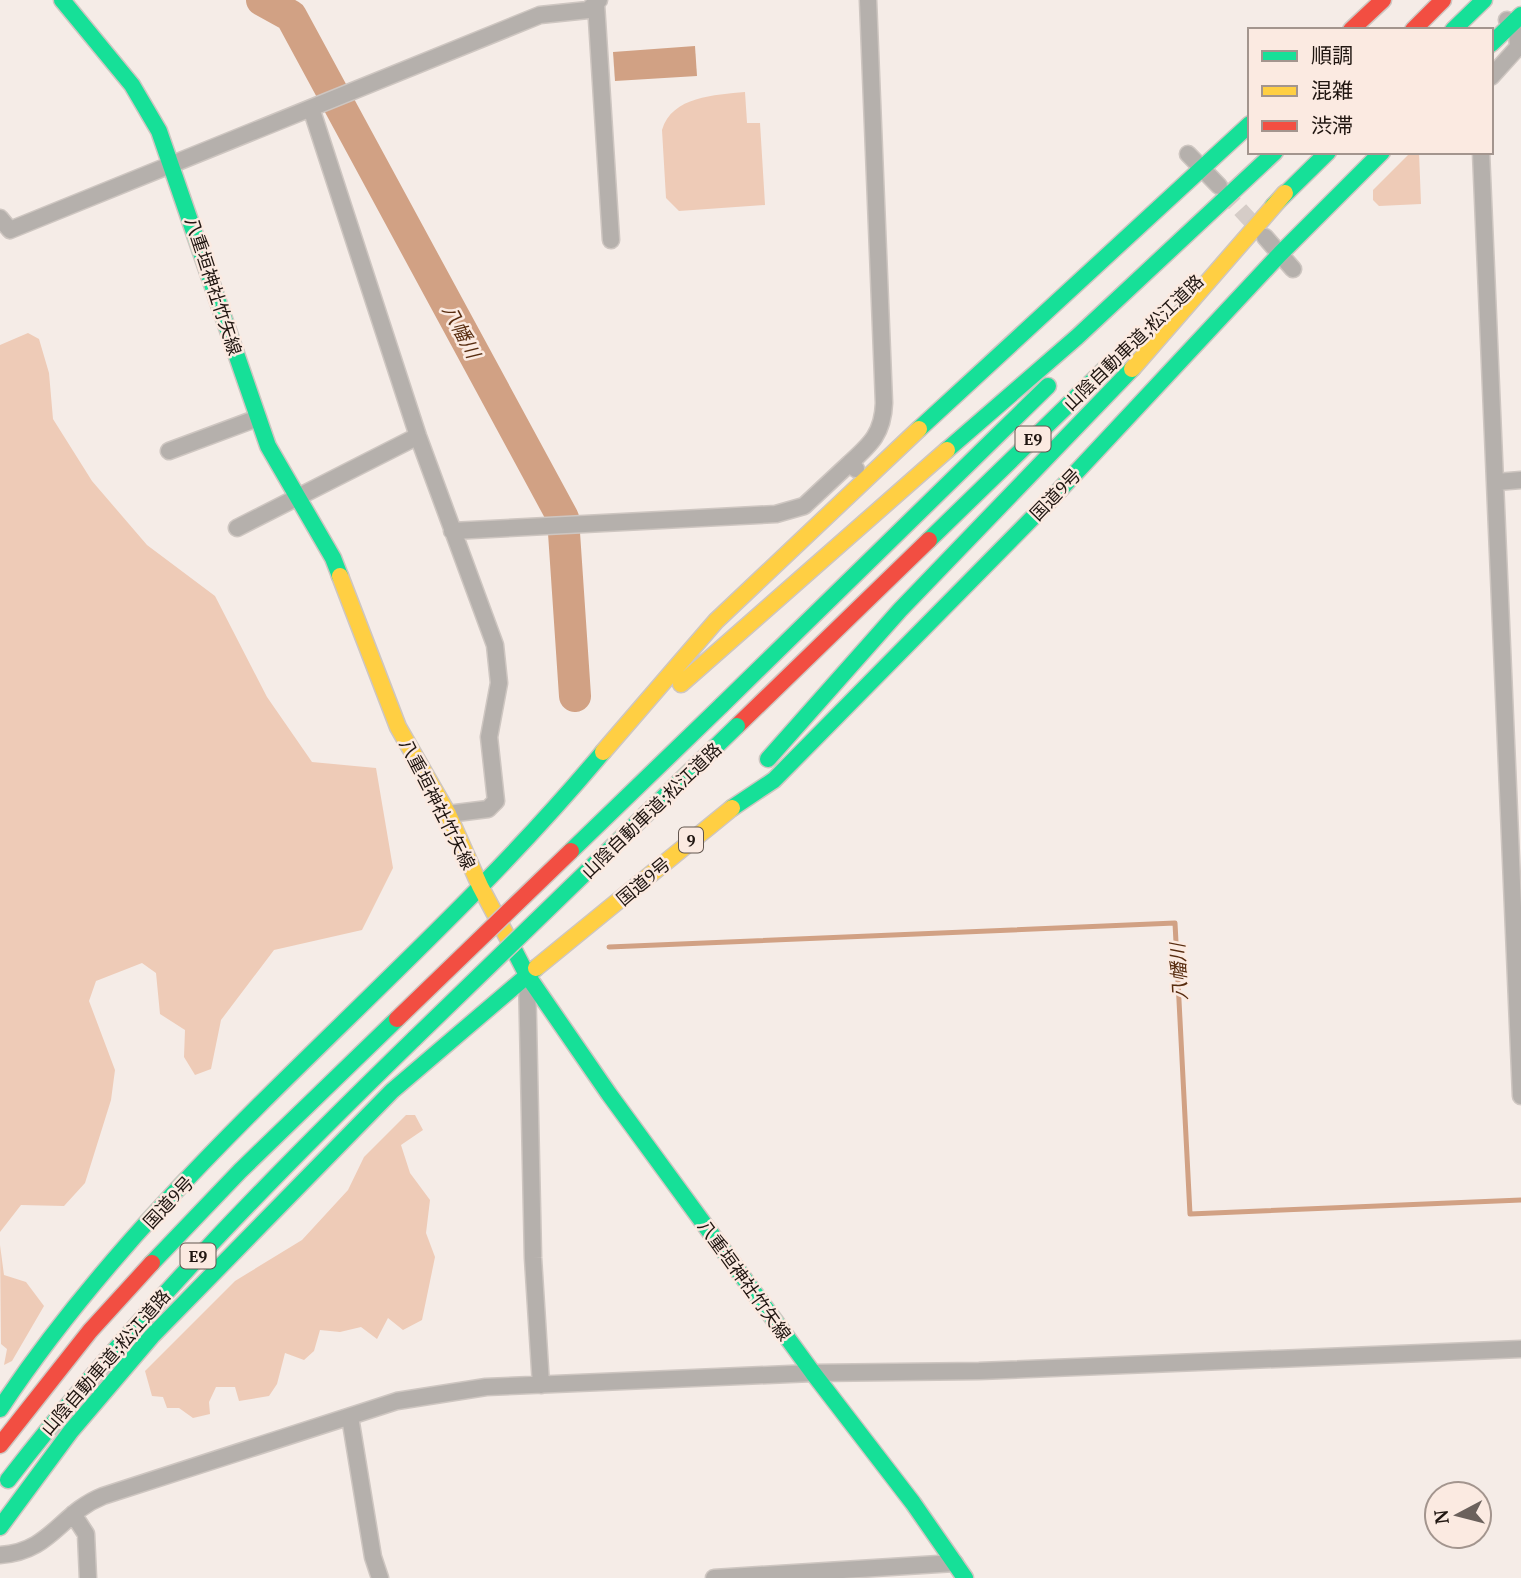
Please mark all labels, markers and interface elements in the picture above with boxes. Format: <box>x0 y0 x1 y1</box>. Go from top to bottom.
legend <box>1248 28 1493 154</box>
text: 順調 <box>1311 41 1353 69</box>
text: 混雑 <box>1311 76 1353 104</box>
text: 渋滞 <box>1311 111 1353 139</box>
street label: 八重垣神社竹矢線 <box>180 214 248 358</box>
street label: 山陰自動車道;松江道路 <box>1058 269 1208 415</box>
water label: 八幡川 <box>438 300 487 364</box>
road number: E9 <box>1016 426 1050 452</box>
street label: 国道9号 <box>1024 463 1086 525</box>
street label: 八重垣神社竹矢線 <box>395 734 481 874</box>
street label: 山陰自動車道;松江道路 <box>576 737 726 883</box>
road number: 9 <box>679 828 703 852</box>
street label: 国道9号 <box>611 851 675 911</box>
water label: 八幡川 <box>1164 941 1192 1001</box>
street label: 国道9号 <box>138 1171 198 1233</box>
street label: 八重垣神社竹矢線 <box>693 1215 797 1345</box>
road number: E9 <box>180 1244 216 1268</box>
street label: 山陰自動車道;松江道路 <box>35 1284 175 1440</box>
north arrow <box>1423 1480 1493 1550</box>
text: N <box>1427 1508 1454 1526</box>

